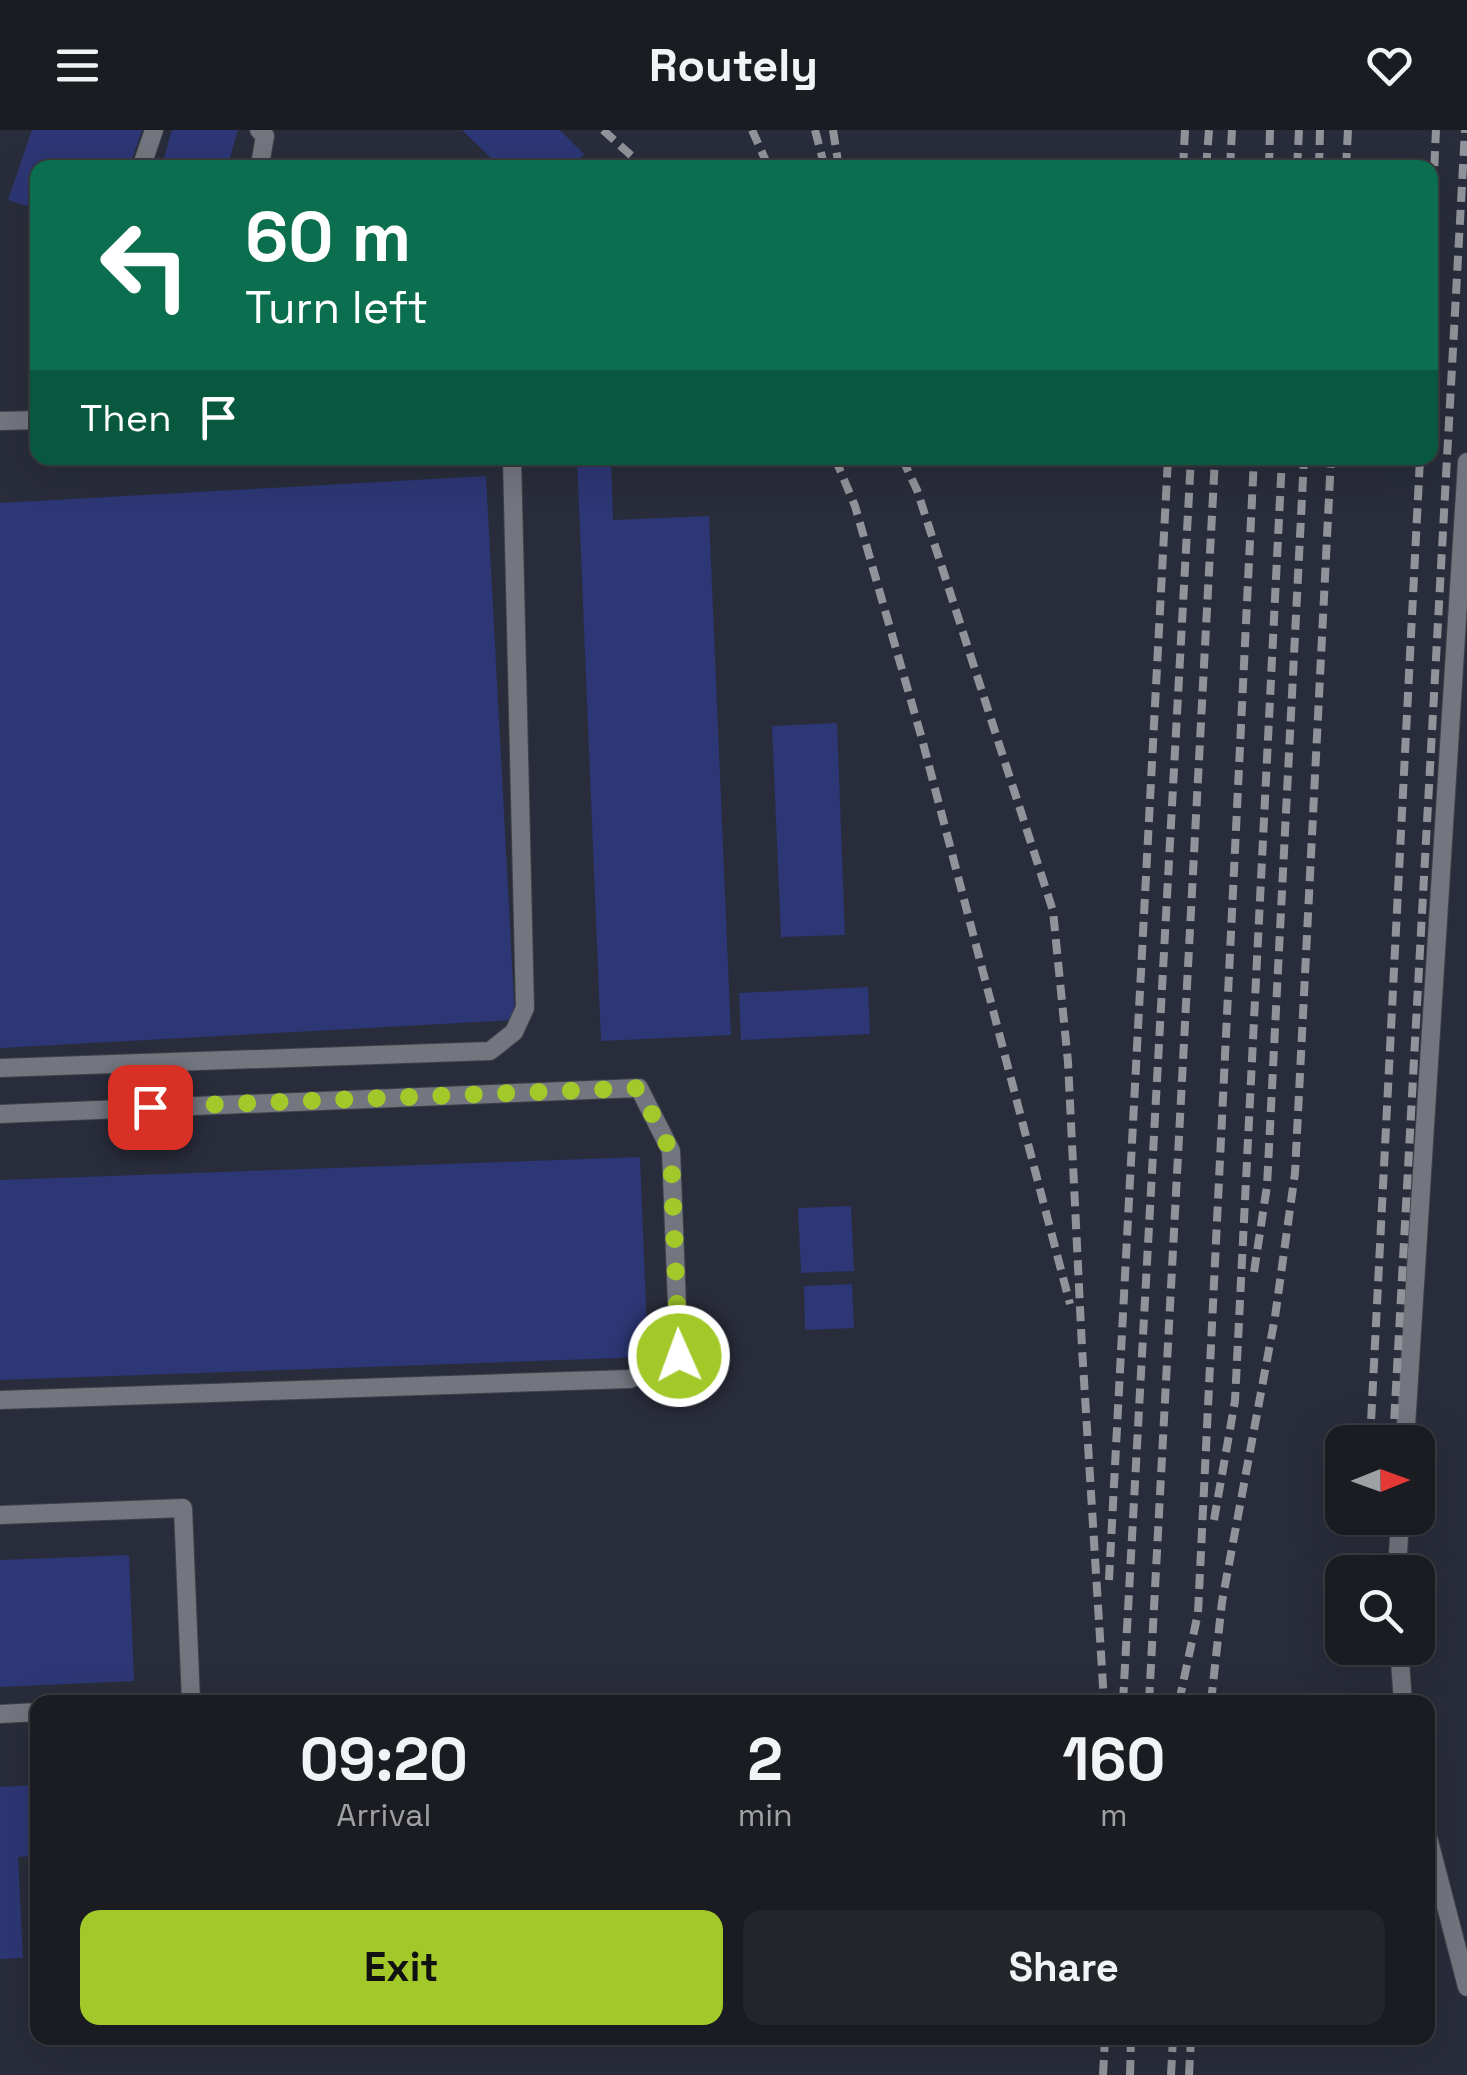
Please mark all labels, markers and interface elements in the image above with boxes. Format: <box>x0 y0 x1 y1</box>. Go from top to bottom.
text: Routely <box>649 37 818 94</box>
icon: menu <box>50 38 105 93</box>
icon: heart <box>1362 38 1417 93</box>
text: 60 m <box>245 192 411 281</box>
icon: left <box>80 200 210 330</box>
text: Turn left <box>245 279 428 336</box>
icon: arrive <box>191 390 246 445</box>
text: Then <box>80 394 171 442</box>
pin <box>108 1065 193 1150</box>
icon: arrive <box>123 1080 178 1135</box>
position arrow <box>627 1304 731 1408</box>
north arrow <box>1325 1425 1435 1535</box>
map controls <box>1325 1425 1435 1665</box>
button: search <box>1325 1555 1435 1665</box>
text: 09:20 <box>300 1721 468 1798</box>
text: 2 <box>747 1721 783 1798</box>
text: 160 <box>1062 1721 1165 1798</box>
text: Arrival <box>336 1795 431 1835</box>
text: min <box>738 1795 793 1835</box>
text: m <box>1100 1795 1128 1835</box>
button: Exit <box>80 1910 723 2025</box>
button: Share <box>743 1910 1385 2025</box>

